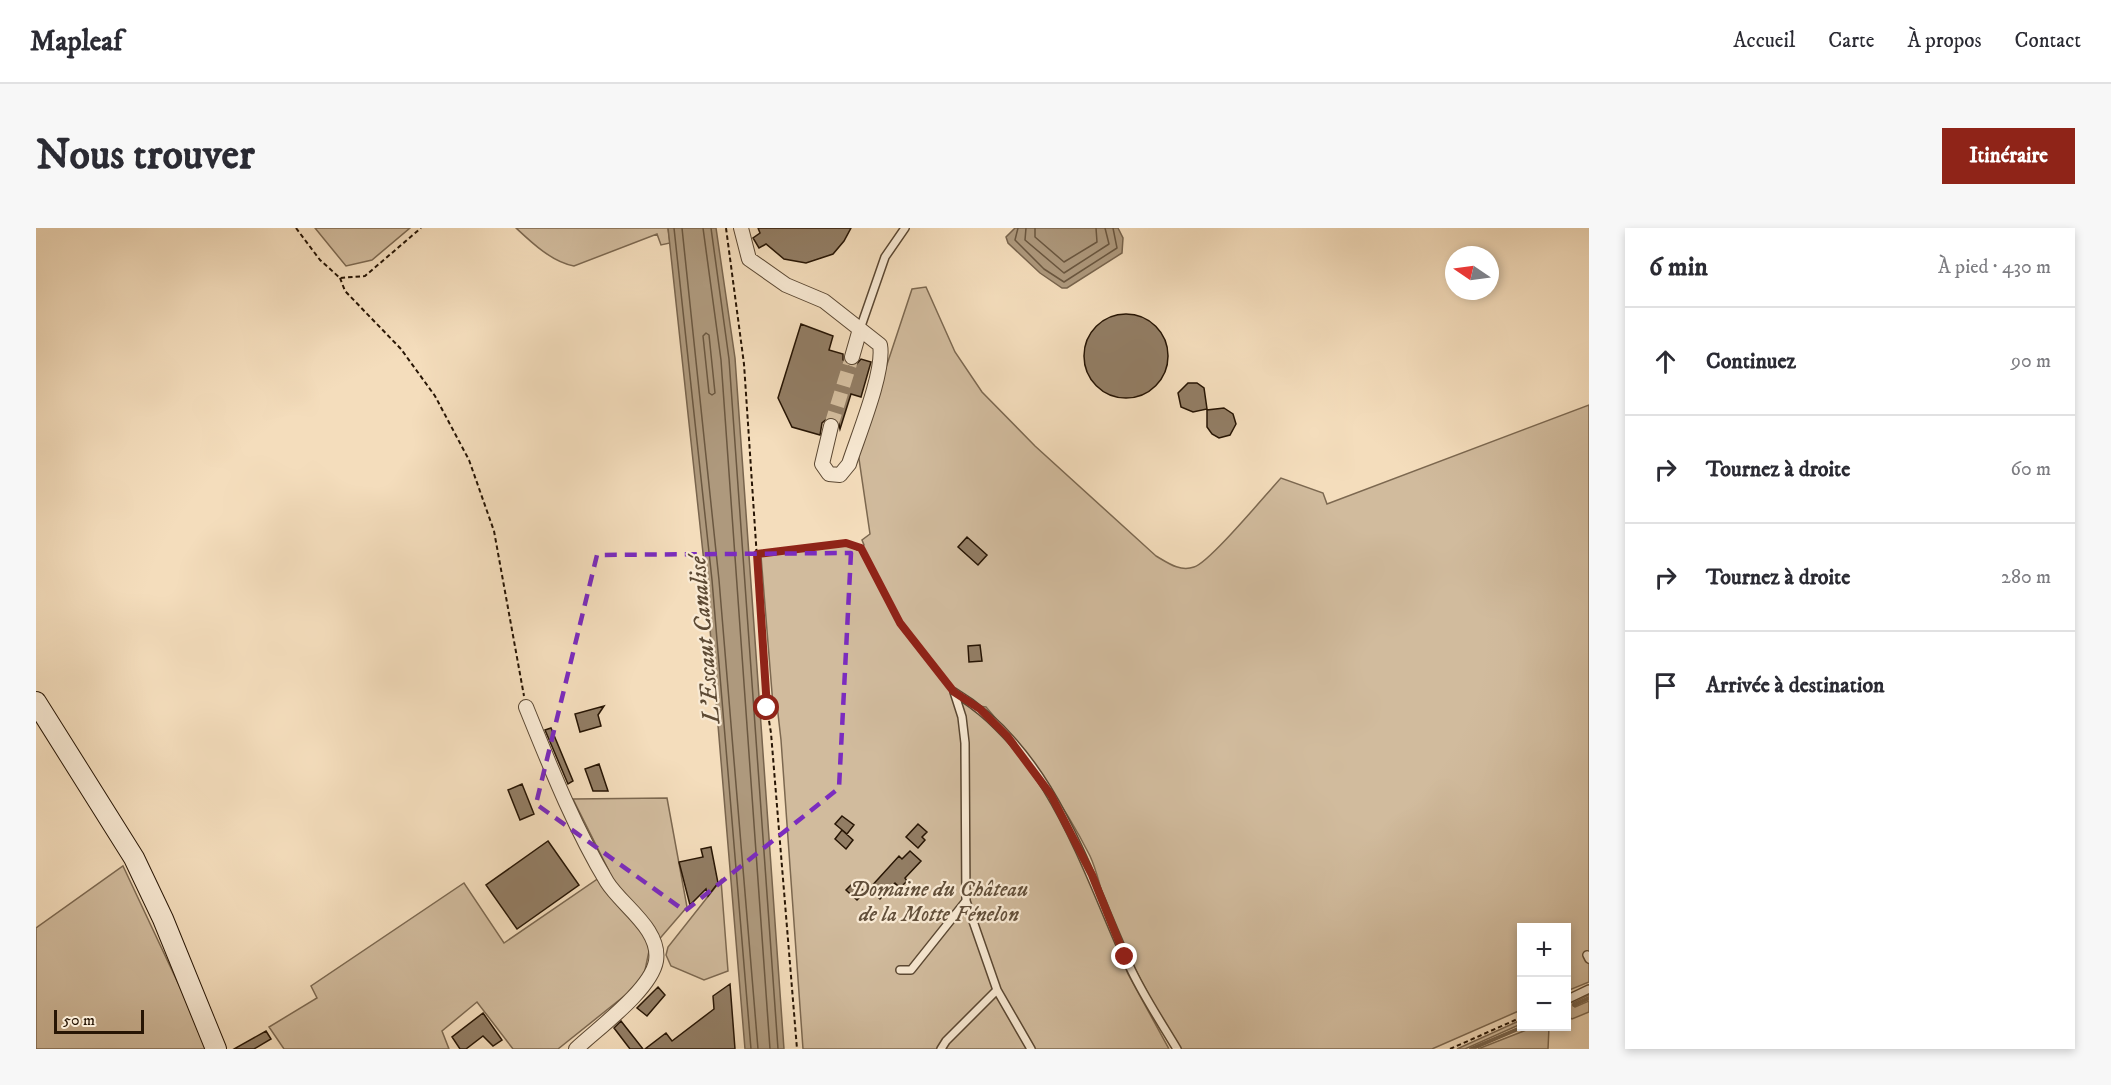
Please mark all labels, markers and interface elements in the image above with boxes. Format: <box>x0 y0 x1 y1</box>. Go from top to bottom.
text: Mapleaf <box>30 24 122 59</box>
text: Accueil <box>1733 28 1795 54</box>
text: Carte <box>1828 28 1874 54</box>
text: À propos <box>1907 28 1982 54</box>
text: Contact <box>2015 28 2081 54</box>
button: Itinéraire <box>1942 128 2075 184</box>
text: Nous trouver <box>36 130 255 182</box>
north arrow <box>1445 246 1499 300</box>
text: 6 min <box>1649 251 1708 284</box>
text: À pied · 430 m <box>1938 255 2051 280</box>
icon: ahead <box>1649 345 1682 378</box>
text: Continuez <box>1706 348 1796 375</box>
text: 90 m <box>2011 349 2051 374</box>
icon: right <box>1649 453 1682 486</box>
text: Tournez à droite <box>1706 456 1850 483</box>
text: 60 m <box>2011 457 2051 482</box>
water label: L'Escaut Canalisé <box>682 551 727 727</box>
icon: right <box>1649 561 1682 594</box>
text: Tournez à droite <box>1706 564 1850 591</box>
text: 280 m <box>2001 565 2051 590</box>
icon: arrive <box>1649 669 1682 702</box>
text: Arrivée à destination <box>1706 672 1885 699</box>
route start <box>753 694 779 720</box>
park label: Domaine du Château de la Motte Fénelon <box>850 876 1028 928</box>
map controls <box>1517 923 1571 1031</box>
button: + <box>1517 923 1571 977</box>
route end <box>1111 943 1137 969</box>
button: − <box>1517 977 1571 1031</box>
scale bar <box>54 1007 144 1034</box>
text: 50 m <box>63 1010 95 1030</box>

